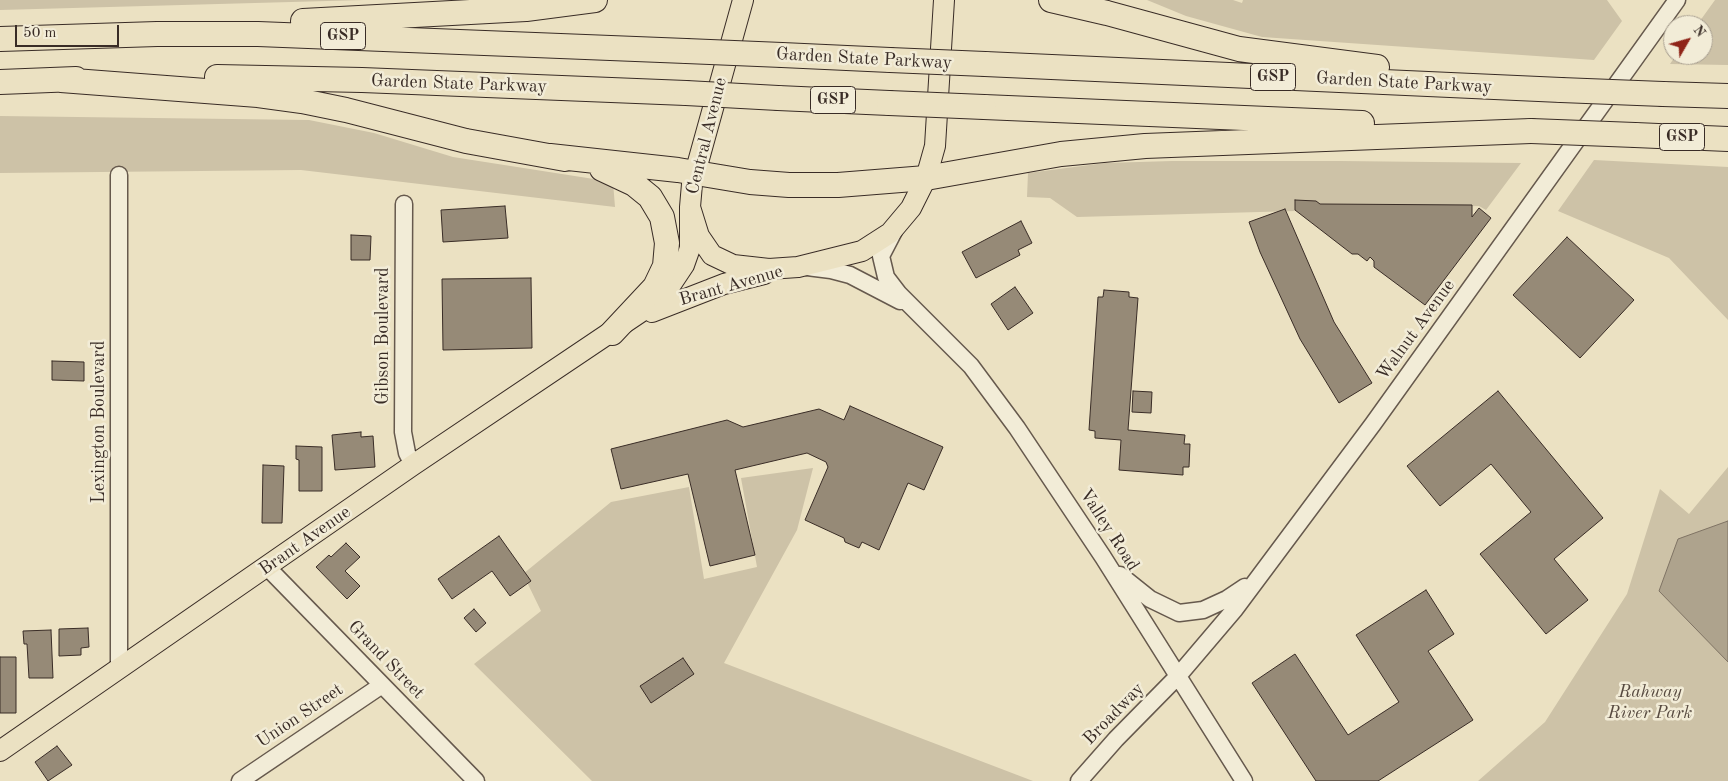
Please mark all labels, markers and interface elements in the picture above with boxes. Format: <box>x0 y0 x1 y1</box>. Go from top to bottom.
scale bar <box>18 15 121 47</box>
north arrow <box>1663 15 1713 65</box>
road number: GSP <box>320 22 366 50</box>
text: N <box>1690 23 1708 40</box>
text: 50 m <box>23 26 57 41</box>
street label: Garden State Parkway <box>775 44 953 74</box>
road number: GSP <box>1250 64 1296 90</box>
street label: Garden State Parkway <box>1315 68 1493 98</box>
street label: Garden State Parkway <box>371 70 547 98</box>
street label: Central Avenue <box>682 75 732 197</box>
road number: GSP <box>810 86 856 114</box>
road number: GSP <box>1660 124 1704 150</box>
street label: Brant Avenue <box>677 261 785 311</box>
street label: Gibson Boulevard <box>372 267 394 405</box>
street label: Walnut Avenue <box>1372 275 1460 385</box>
street label: Lexington Boulevard <box>88 341 110 503</box>
street label: Valley Road <box>1074 485 1144 575</box>
street label: Brant Avenue <box>255 501 355 581</box>
street label: Grand Street <box>343 616 429 704</box>
street label: Broadway <box>1079 678 1149 750</box>
street label: Union Street <box>253 679 347 753</box>
park label: Rahway River Park <box>1608 681 1692 724</box>

